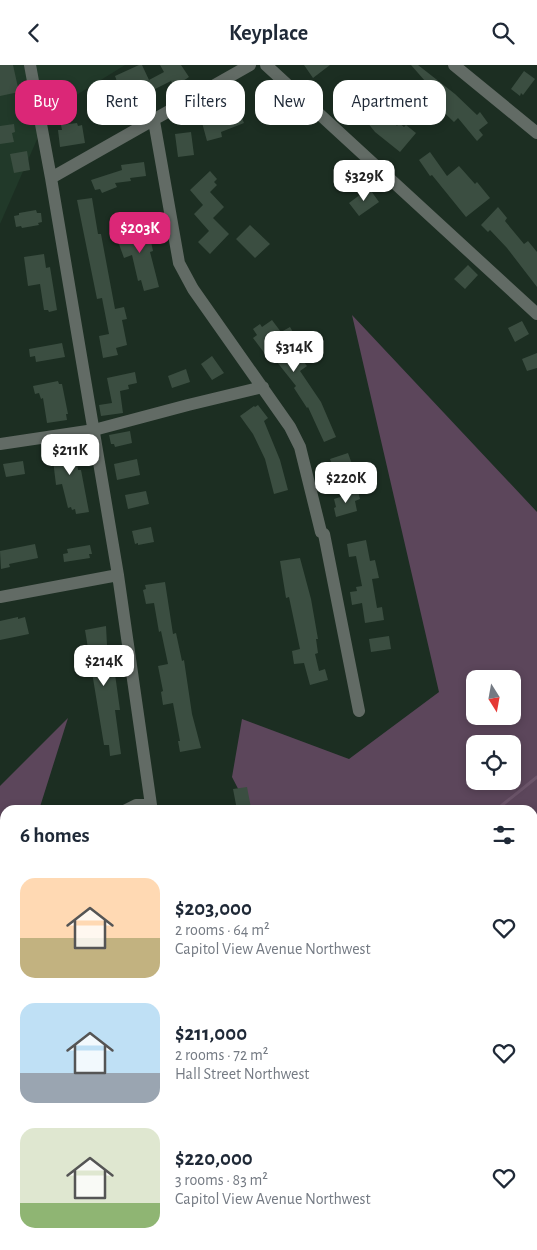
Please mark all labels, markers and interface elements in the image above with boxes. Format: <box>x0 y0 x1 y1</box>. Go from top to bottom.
icon: back <box>20 19 48 47</box>
icon: search <box>489 19 517 47</box>
text: Keyplace <box>229 22 308 44</box>
chip: Buy <box>15 80 77 125</box>
chip: Rent <box>87 80 156 125</box>
chip: Filters <box>166 80 245 125</box>
chip: New <box>255 80 323 125</box>
chip: Apartment <box>333 80 446 125</box>
pin: $329K <box>329 159 399 202</box>
text: $329K <box>345 168 383 184</box>
pin: $203K <box>105 211 175 254</box>
text: $203K <box>120 220 160 236</box>
pin: $314K <box>259 331 329 373</box>
text: $314K <box>275 339 313 355</box>
pin: $211K <box>35 433 105 476</box>
text: $211K <box>52 442 88 458</box>
pin: $220K <box>311 461 381 504</box>
text: $220K <box>326 470 366 486</box>
pin: $214K <box>69 645 139 687</box>
text: $214K <box>85 653 123 669</box>
north arrow <box>466 670 521 725</box>
map controls <box>466 670 521 790</box>
button: locate <box>466 735 521 790</box>
icon: filters <box>490 821 518 849</box>
text: 6 homes <box>20 825 90 846</box>
icon: home <box>60 898 120 958</box>
text: $203,000 <box>175 898 252 919</box>
icon: heart <box>490 914 518 942</box>
text: 2 rooms · 64 m² <box>175 922 270 938</box>
text: Capitol View Avenue Northwest <box>175 941 371 957</box>
icon: home <box>60 1023 120 1083</box>
text: $211,000 <box>175 1023 247 1044</box>
icon: heart <box>490 1039 518 1067</box>
text: 2 rooms · 72 m² <box>175 1047 268 1063</box>
text: Hall Street Northwest <box>175 1066 309 1082</box>
icon: home <box>60 1148 120 1208</box>
text: $220,000 <box>175 1148 253 1169</box>
icon: heart <box>490 1164 518 1192</box>
text: 3 rooms · 83 m² <box>175 1172 268 1188</box>
text: Capitol View Avenue Northwest <box>175 1191 371 1207</box>

